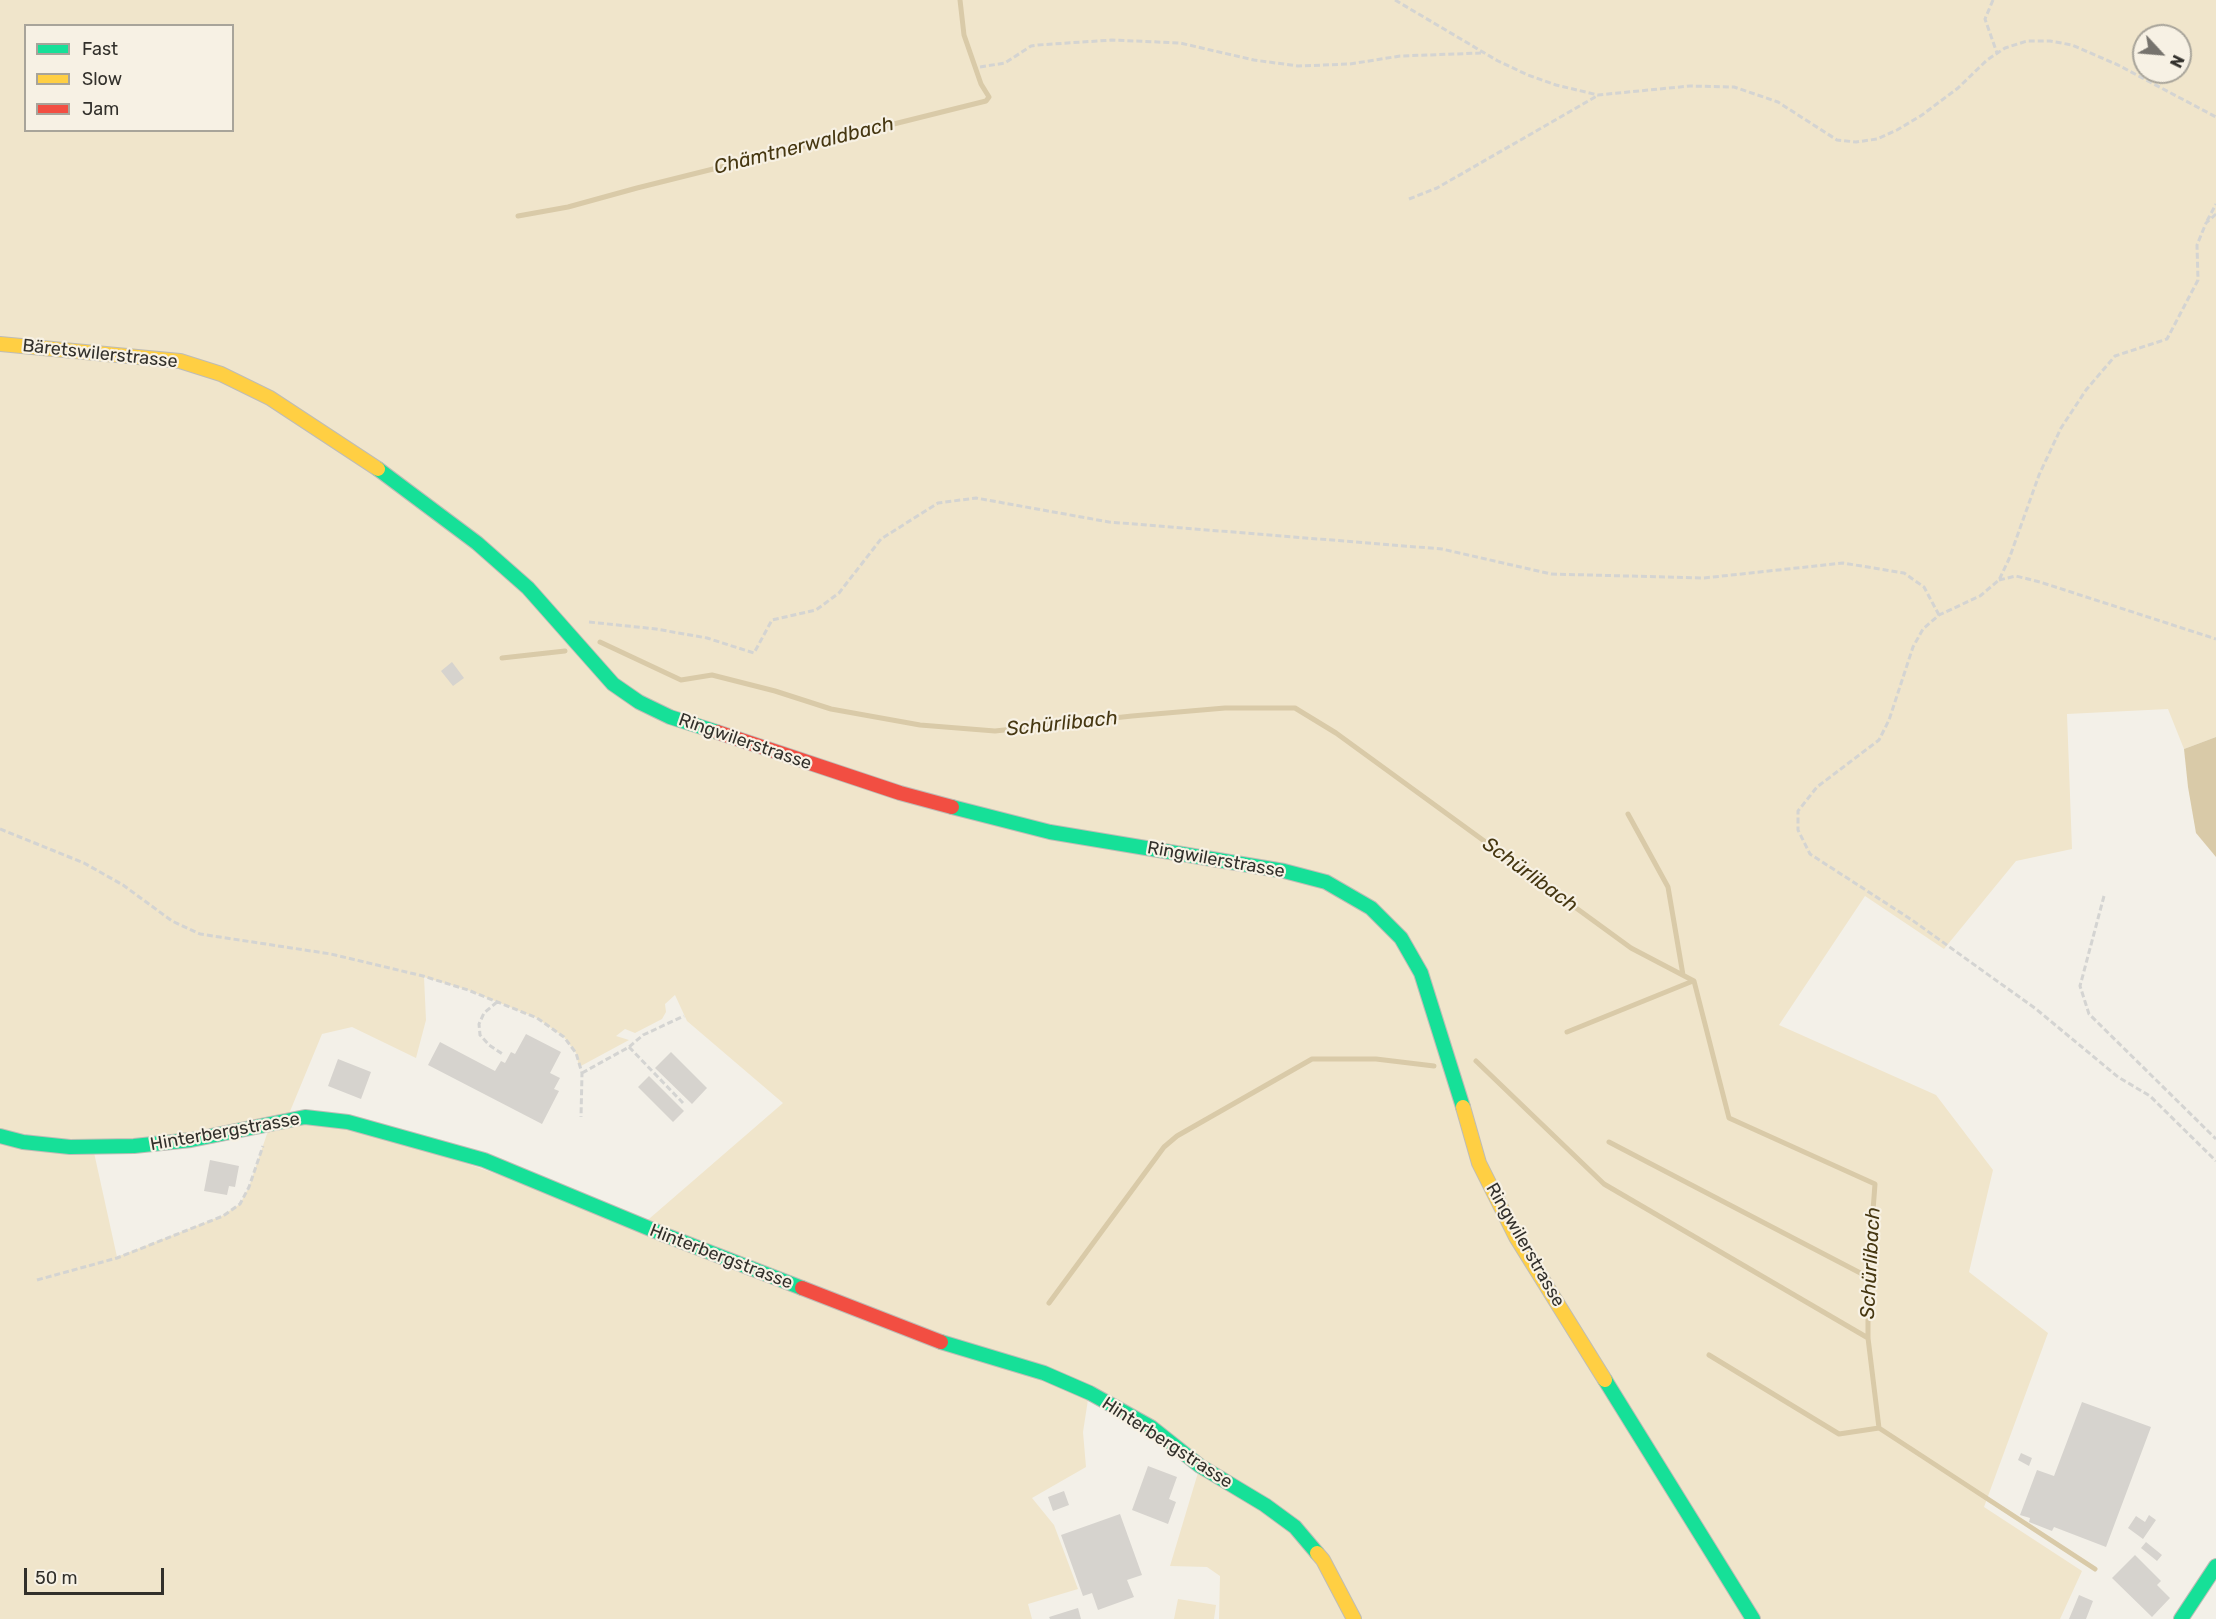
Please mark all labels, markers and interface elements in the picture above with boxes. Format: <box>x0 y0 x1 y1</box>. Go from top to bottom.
legend <box>24 24 234 132</box>
north arrow <box>2132 24 2192 84</box>
text: Fast <box>82 38 118 60</box>
text: N <box>2166 52 2188 71</box>
text: Slow <box>82 68 122 90</box>
text: Jam <box>82 98 119 120</box>
water label: Chämtnerwaldbach <box>711 112 897 180</box>
street label: Bäretswilerstrasse <box>21 335 179 373</box>
water label: Schürlibach <box>1005 706 1119 742</box>
street label: Ringwilerstrasse <box>676 709 814 775</box>
water label: Schürlibach <box>1478 832 1582 918</box>
street label: Ringwilerstrasse <box>1146 837 1286 883</box>
street label: Hinterbergstrasse <box>149 1108 301 1156</box>
street label: Ringwilerstrasse <box>1481 1179 1569 1311</box>
water label: Schürlibach <box>1856 1206 1886 1320</box>
street label: Hinterbergstrasse <box>646 1220 796 1294</box>
street label: Hinterbergstrasse <box>1098 1393 1236 1493</box>
scale bar <box>27 1556 166 1594</box>
text: 50 m <box>35 1567 78 1589</box>

